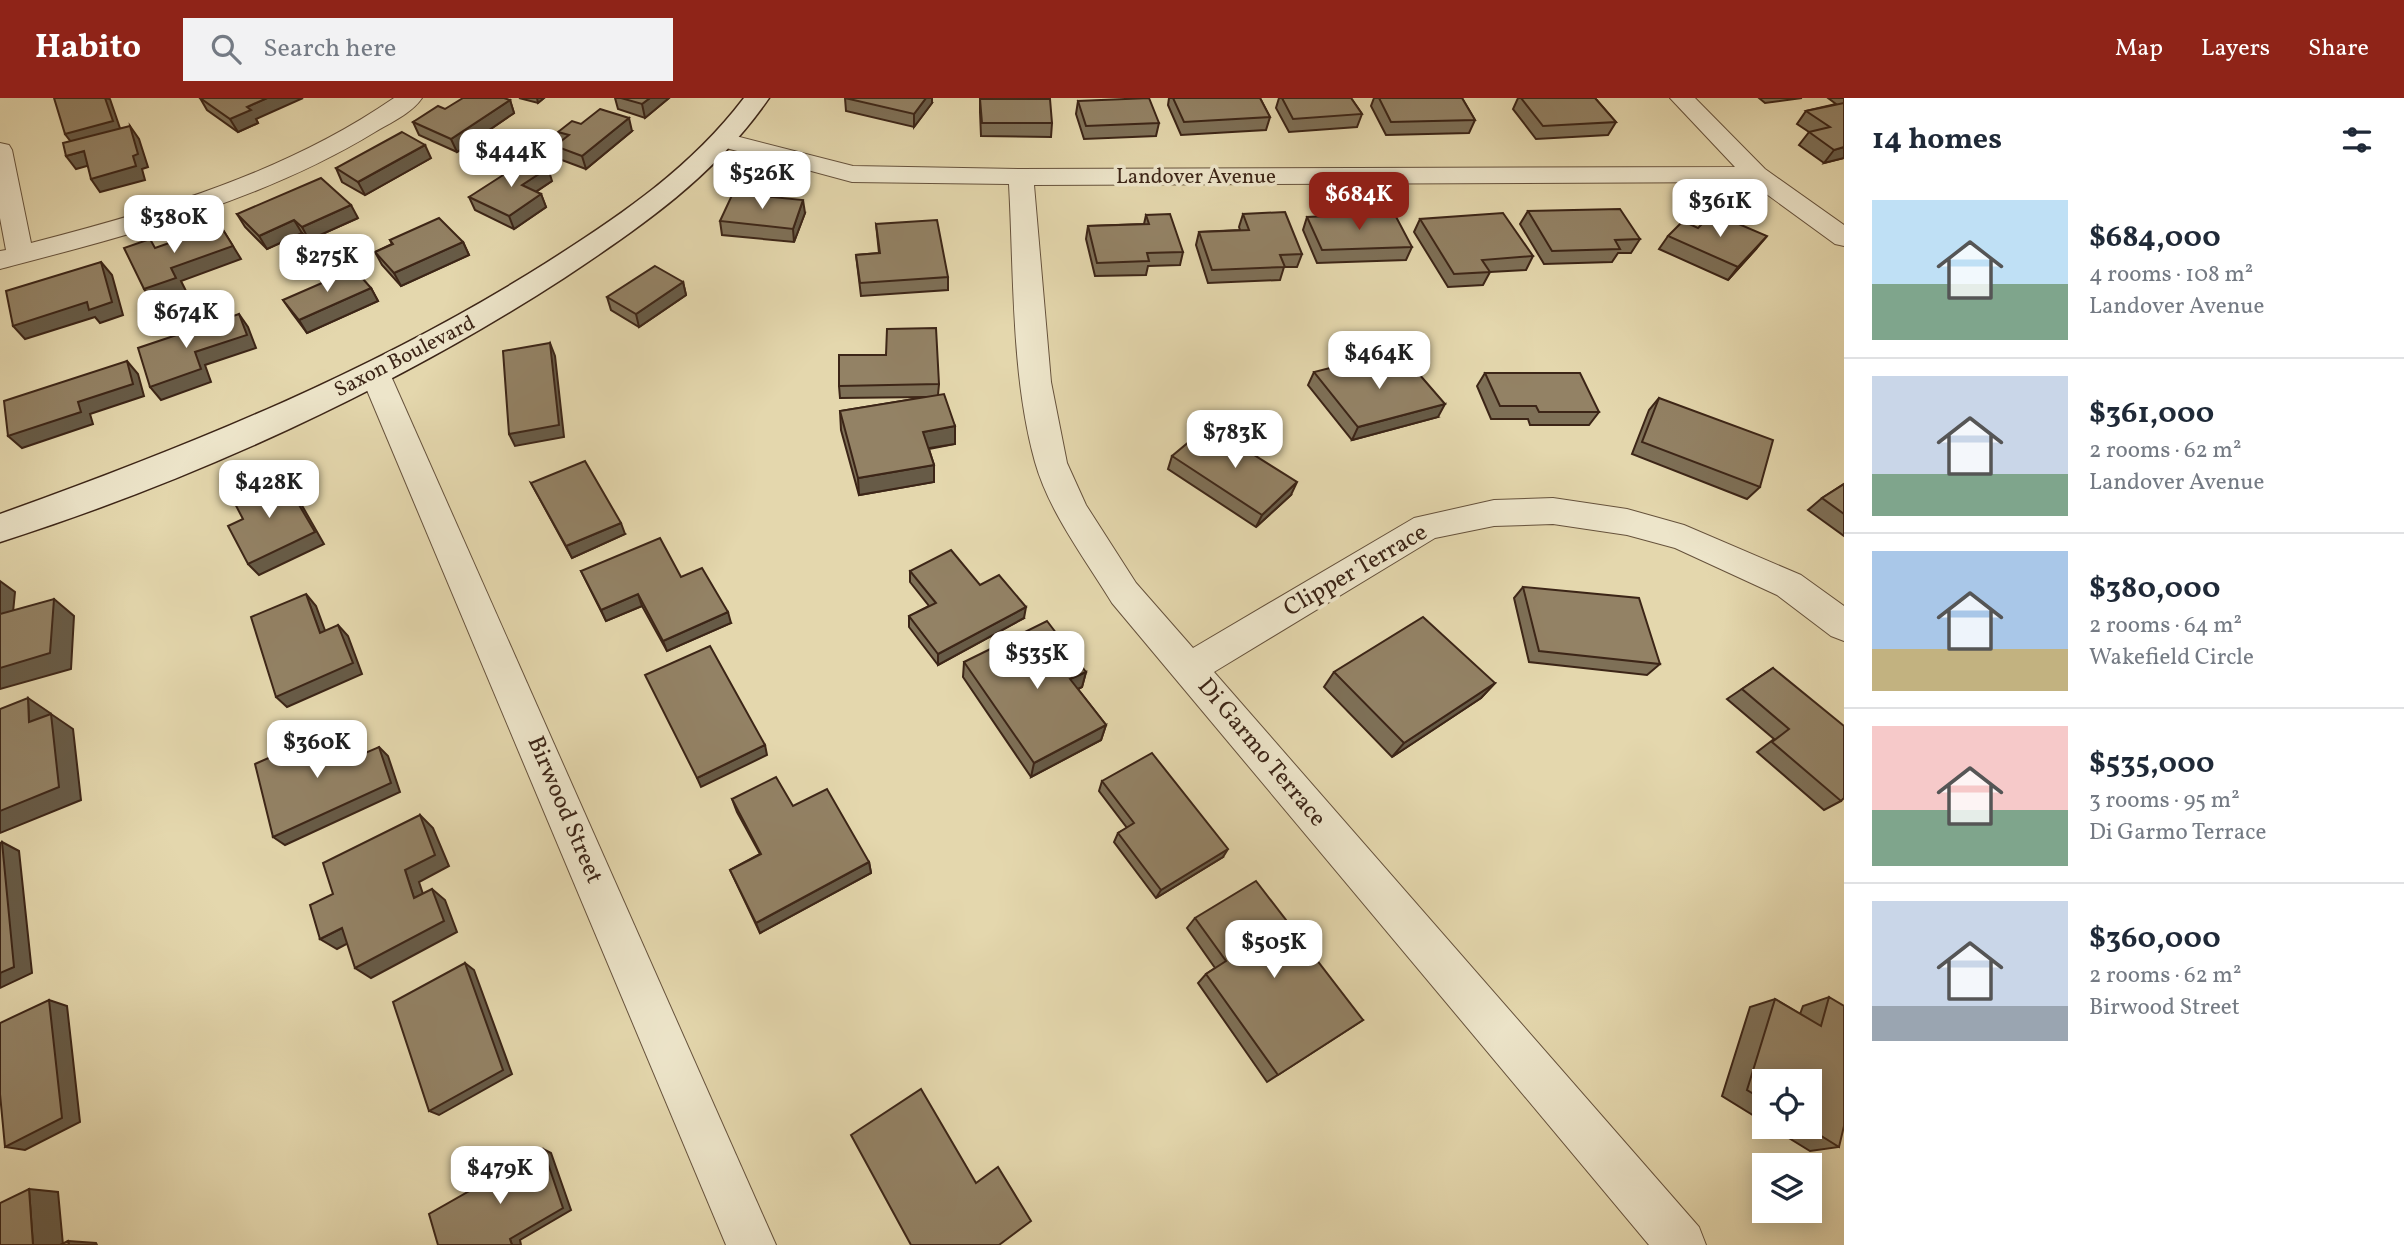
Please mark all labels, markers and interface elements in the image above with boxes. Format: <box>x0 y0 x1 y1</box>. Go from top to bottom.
search box <box>183 18 673 81</box>
text: Habito <box>35 26 141 72</box>
icon: search <box>207 30 245 68</box>
text: Search here <box>263 31 396 67</box>
text: Map <box>2115 32 2163 66</box>
text: Layers <box>2201 32 2270 66</box>
text: Share <box>2308 32 2369 66</box>
text: 14 homes <box>1872 119 2002 161</box>
icon: filters <box>2338 121 2376 159</box>
pin: $444K <box>462 130 560 189</box>
text: $444K <box>475 136 547 168</box>
pin: $526K <box>713 152 811 211</box>
text: $526K <box>729 158 795 190</box>
street label: Landover Avenue <box>1116 163 1276 192</box>
pin: $684K <box>1310 172 1408 232</box>
text: $684K <box>1325 179 1393 211</box>
pin: $361K <box>1671 180 1769 239</box>
text: $361K <box>1688 186 1752 218</box>
pin: $380K <box>125 195 223 255</box>
text: $380K <box>140 202 208 234</box>
text: $684,000 <box>2089 217 2221 259</box>
icon: home <box>1928 228 2012 312</box>
pin: $275K <box>278 234 376 294</box>
text: $275K <box>295 241 359 273</box>
text: 4 rooms · 108 m² <box>2089 259 2253 291</box>
pin: $674K <box>137 290 235 350</box>
text: Landover Avenue <box>2089 291 2264 323</box>
text: $674K <box>153 297 219 329</box>
street label: Saxon Boulevard <box>330 309 480 405</box>
pin: $464K <box>1330 331 1428 391</box>
text: $464K <box>1344 338 1414 370</box>
text: $361,000 <box>2089 393 2214 435</box>
icon: home <box>1928 404 2012 488</box>
pin: $783K <box>1186 410 1284 470</box>
text: $783K <box>1203 417 1267 449</box>
text: 2 rooms · 62 m² <box>2089 435 2241 467</box>
pin: $428K <box>220 460 318 520</box>
text: $428K <box>235 467 303 499</box>
text: Landover Avenue <box>2089 467 2264 499</box>
street label: Clipper Terrace <box>1278 516 1434 626</box>
text: $380,000 <box>2089 568 2221 610</box>
icon: home <box>1928 579 2012 663</box>
text: 2 rooms · 64 m² <box>2089 610 2242 642</box>
pin: $535K <box>988 632 1086 691</box>
text: $535K <box>1005 638 1069 670</box>
text: Wakefield Circle <box>2089 642 2254 674</box>
street label: Di Garmo Terrace <box>1188 671 1334 835</box>
pin: $360K <box>268 720 366 780</box>
text: $360K <box>283 727 351 759</box>
street label: Birwood Street <box>518 731 610 889</box>
text: $535,000 <box>2089 743 2215 785</box>
icon: home <box>1928 754 2012 838</box>
text: 3 rooms · 95 m² <box>2089 785 2240 817</box>
text: Di Garmo Terrace <box>2089 817 2266 849</box>
text: $360,000 <box>2089 918 2221 960</box>
pin: $505K <box>1225 920 1323 980</box>
text: $505K <box>1241 927 1307 959</box>
icon: home <box>1928 929 2012 1013</box>
text: 2 rooms · 62 m² <box>2089 960 2241 992</box>
text: Birwood Street <box>2089 992 2240 1024</box>
map controls <box>1752 1069 1822 1223</box>
button: locate <box>1752 1069 1822 1139</box>
pin: $479K <box>451 1146 549 1206</box>
text: $479K <box>467 1153 533 1185</box>
button: layers <box>1752 1153 1822 1223</box>

